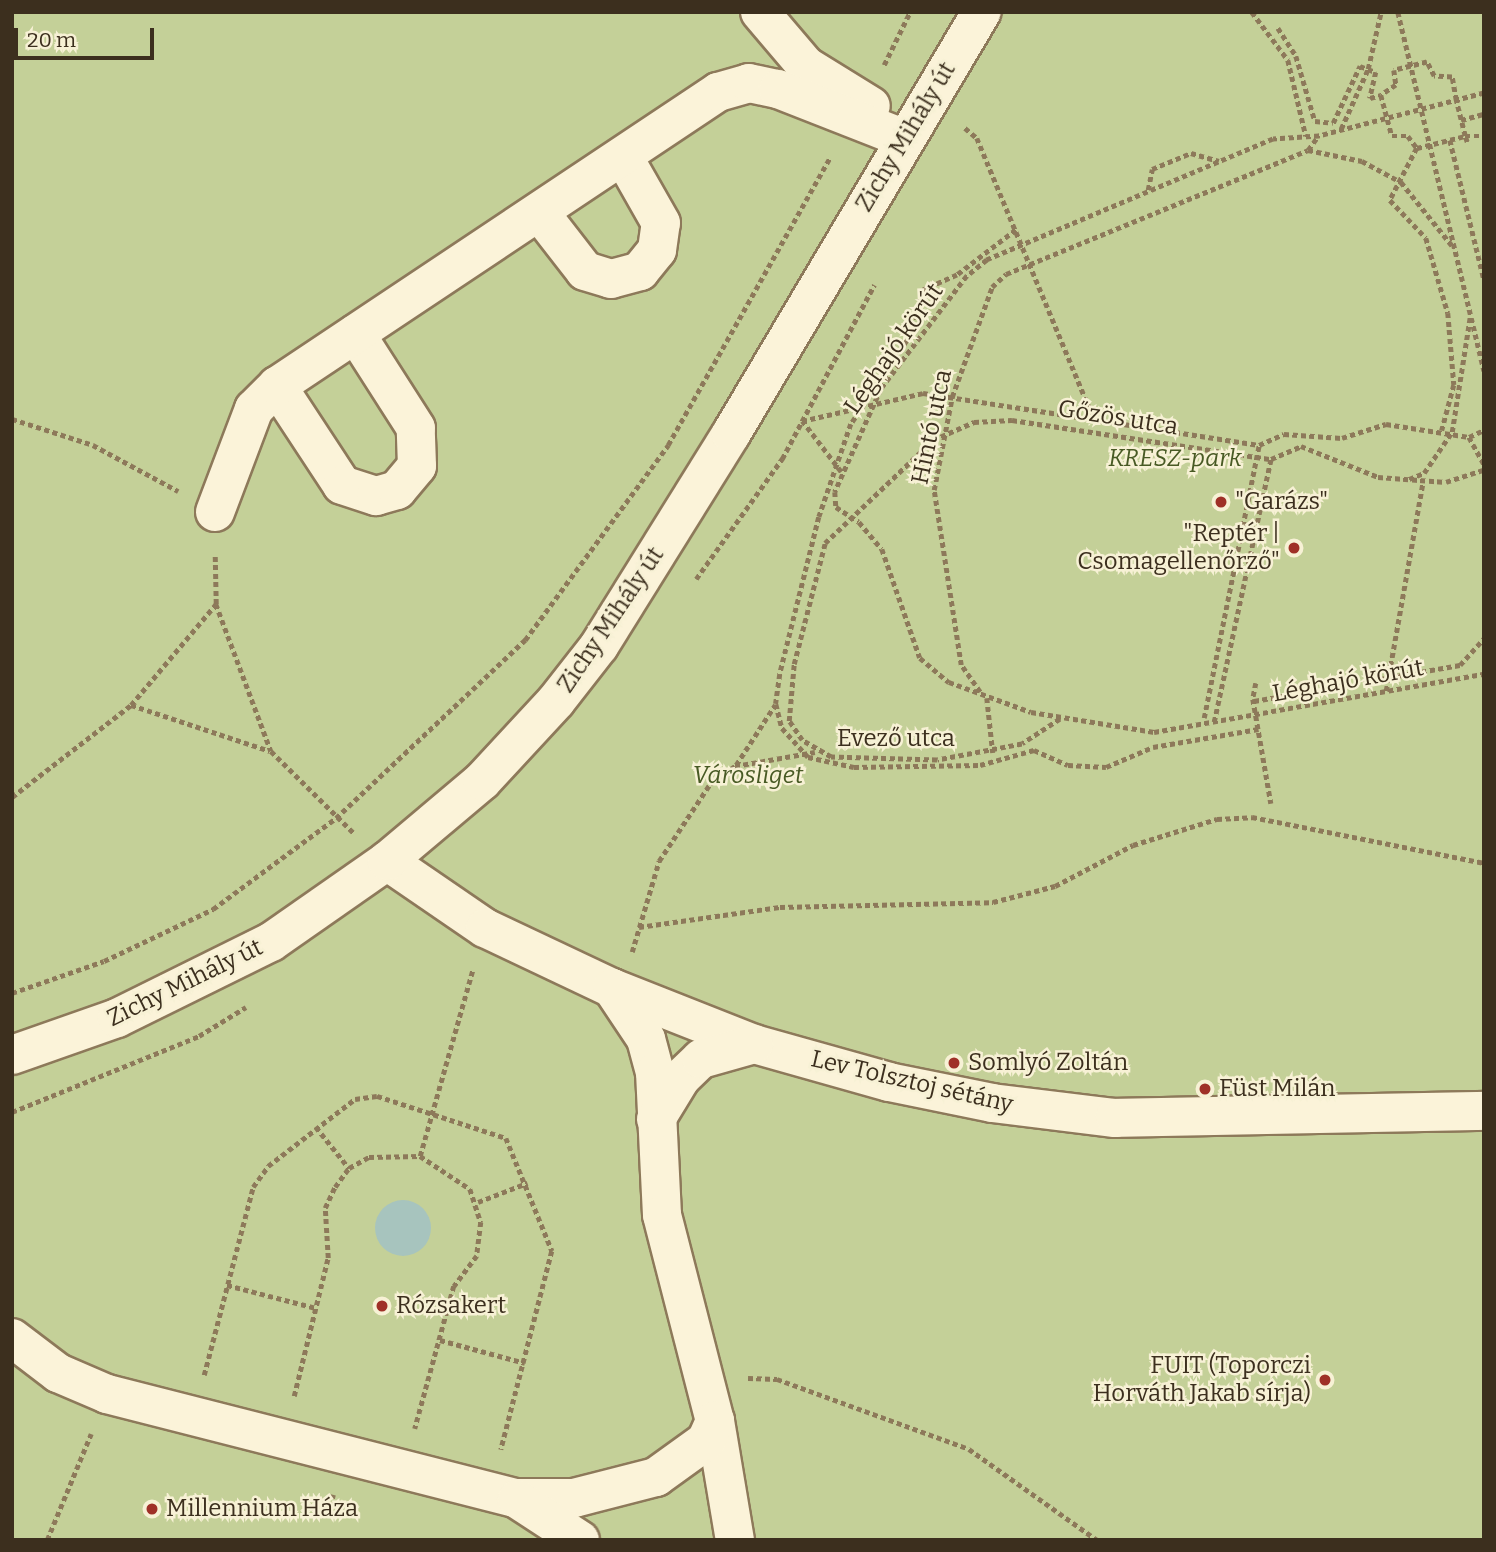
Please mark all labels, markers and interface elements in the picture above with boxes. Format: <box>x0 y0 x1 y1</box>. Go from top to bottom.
scale bar <box>18 14 158 58</box>
text: 20 m <box>27 27 76 53</box>
street label: Zichy Mihály út <box>850 57 962 217</box>
street label: Léghajó körút <box>838 278 950 420</box>
street label: Hintó utca <box>906 367 958 487</box>
street label: Gőzös utca <box>1056 394 1180 442</box>
park label: KRESZ-park <box>1108 445 1242 473</box>
place label: "Garázs" <box>1235 488 1328 516</box>
marker: "Garázs" <box>1213 494 1229 510</box>
place label: "Reptér | Csomagellenőrző" <box>1077 520 1280 576</box>
marker: "Reptér | Csomagellenőrző" <box>1286 540 1302 556</box>
street label: Zichy Mihály út <box>552 542 670 698</box>
street label: Léghajó körút <box>1270 654 1426 708</box>
street label: Evező utca <box>837 725 955 753</box>
park label: Városliget <box>693 762 803 790</box>
street label: Zichy Mihály út <box>103 933 267 1033</box>
street label: Lev Tolsztoj sétány <box>808 1045 1016 1119</box>
place label: Somlyó Zoltán <box>968 1049 1128 1077</box>
marker: Somlyó Zoltán <box>946 1055 962 1071</box>
place label: Füst Milán <box>1219 1075 1336 1103</box>
marker: Füst Milán <box>1197 1081 1213 1097</box>
place label: Rózsakert <box>396 1292 506 1320</box>
marker: Rózsakert <box>374 1298 390 1314</box>
place label: FUIT (Toporczi Horváth Jakab sírja) <box>1093 1352 1311 1408</box>
marker: FUIT (Toporczi Horváth Jakab sírja) <box>1317 1372 1333 1388</box>
place label: Millennium Háza <box>166 1495 358 1523</box>
marker: Millennium Háza <box>144 1501 160 1517</box>

